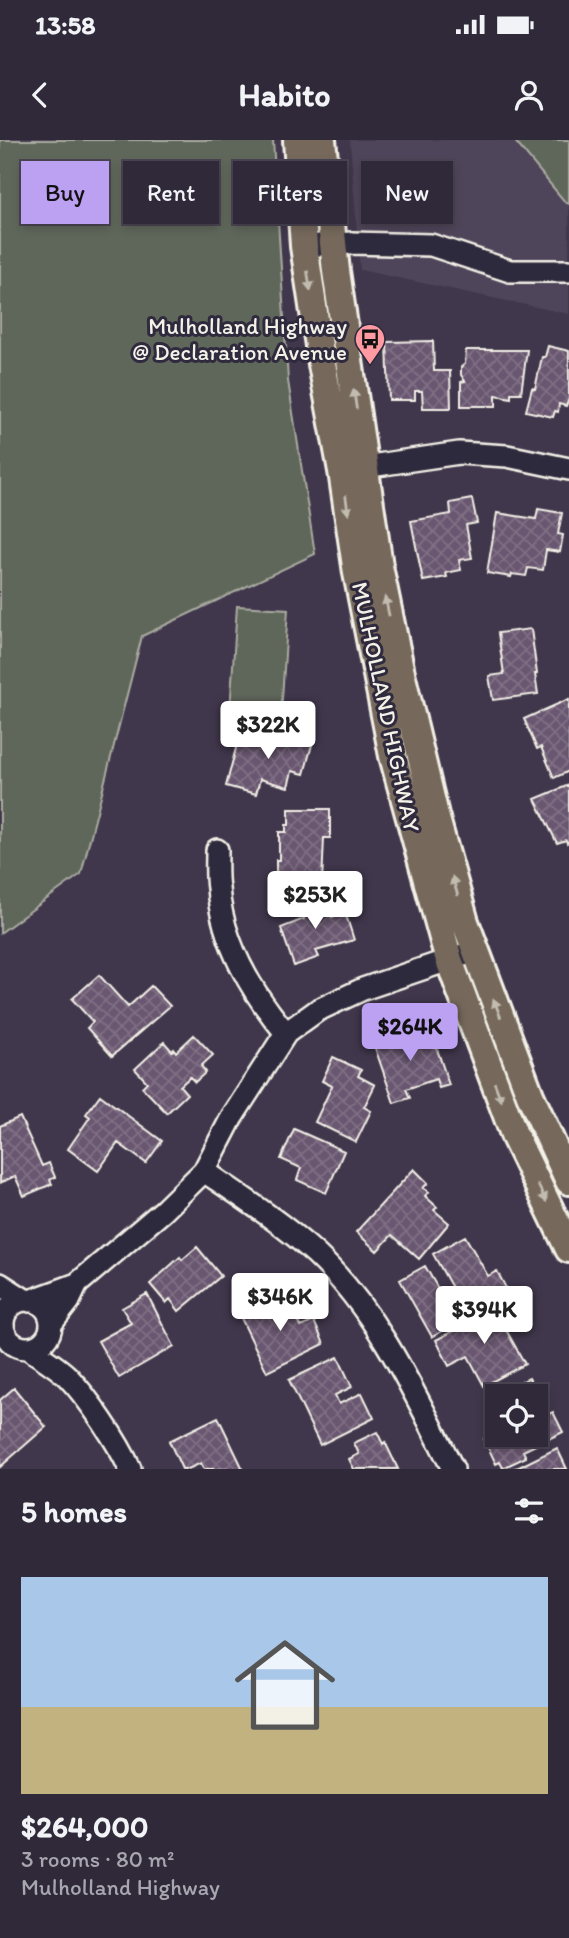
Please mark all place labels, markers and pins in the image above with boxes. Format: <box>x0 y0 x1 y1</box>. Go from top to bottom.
place label: Mulholland Highway @ Declaration Avenue <box>132 312 347 366</box>
bus stop icon: Mulholland Highway @ Declaration Avenue <box>353 322 387 366</box>
pin: $322K <box>219 702 317 761</box>
pin: $253K <box>266 872 364 931</box>
pin: $264K <box>361 1004 459 1063</box>
pin: $346K <box>231 1274 329 1333</box>
pin: $394K <box>435 1286 533 1346</box>

